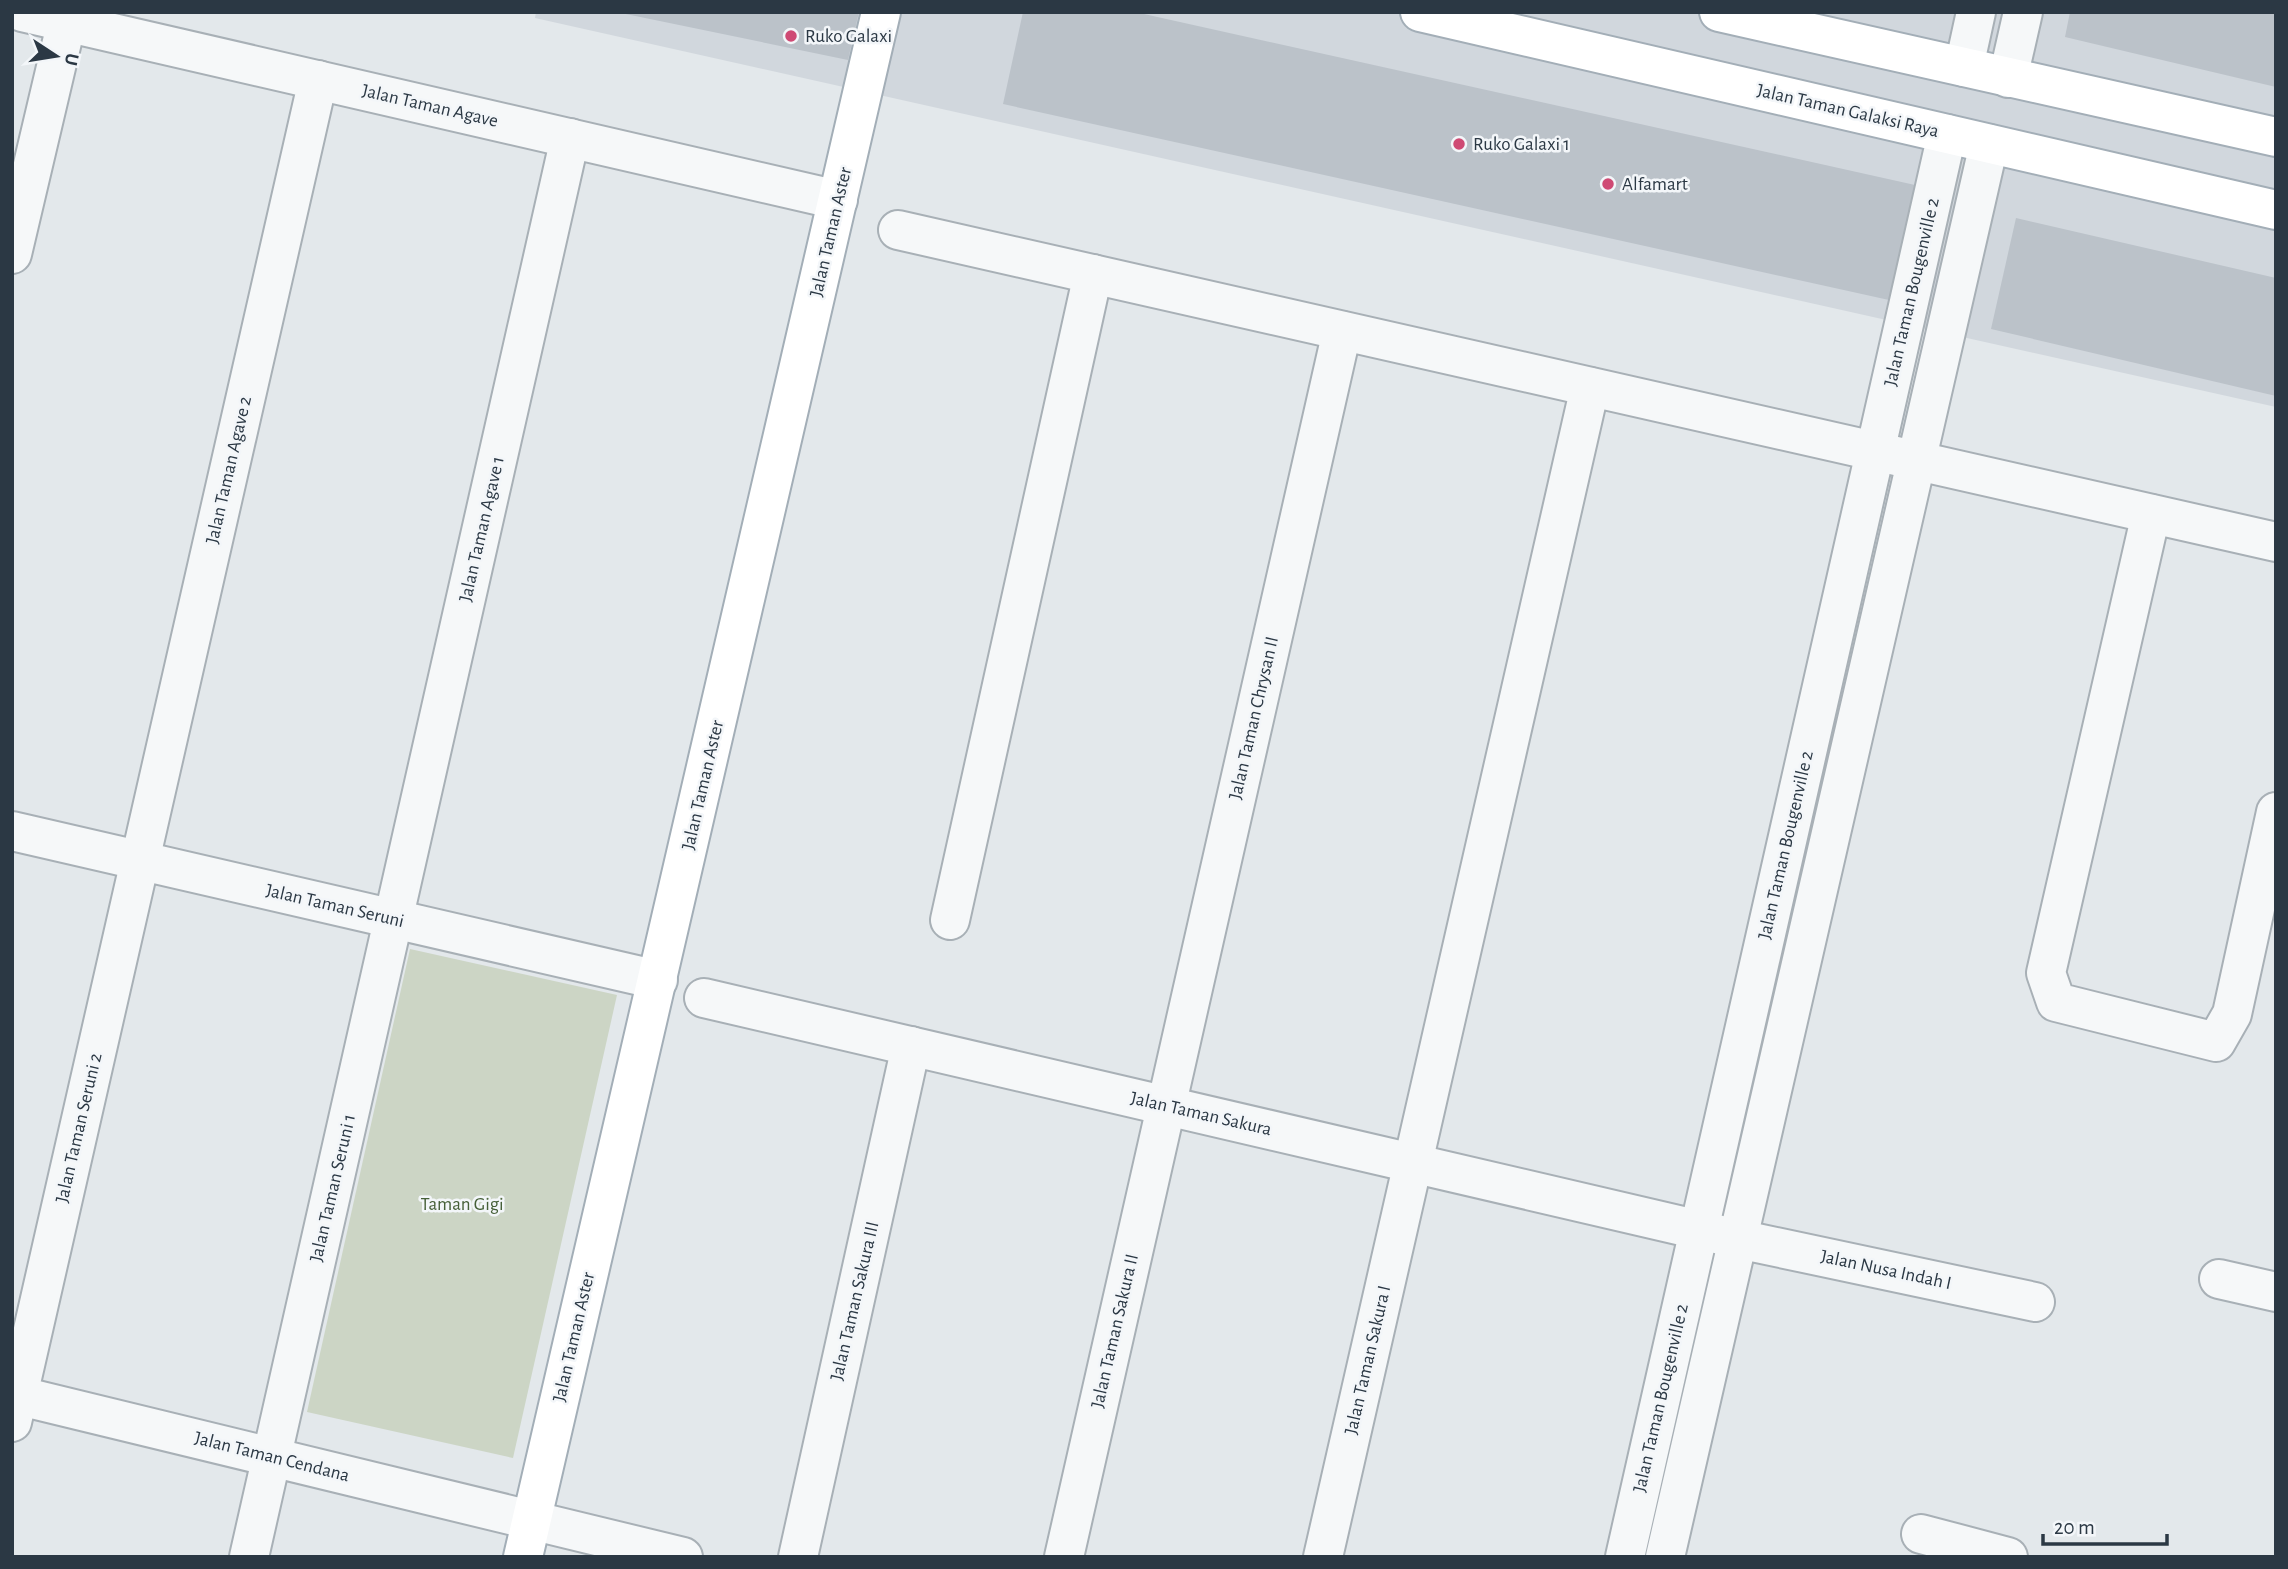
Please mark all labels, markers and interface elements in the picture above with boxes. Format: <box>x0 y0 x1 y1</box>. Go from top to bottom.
north arrow <box>21 21 91 91</box>
place label: Ruko Galaxi <box>805 27 892 46</box>
marker: Ruko Galaxi <box>783 28 799 44</box>
text: U <box>61 51 82 67</box>
street label: Jalan Taman Agave <box>360 81 500 131</box>
street label: Jalan Taman Galaksi Raya <box>1755 81 1941 141</box>
place label: Ruko Galaxi 1 <box>1473 135 1570 154</box>
marker: Ruko Galaxi 1 <box>1451 136 1467 152</box>
street label: Jalan Taman Aster <box>807 165 855 299</box>
place label: Alfamart <box>1622 175 1688 194</box>
marker: Alfamart <box>1600 176 1616 192</box>
street label: Jalan Taman Bougenville 2 <box>1881 196 1943 388</box>
street label: Jalan Taman Agave 2 <box>203 394 255 546</box>
street label: Jalan Taman Agave 1 <box>456 454 508 604</box>
street label: Jalan Taman Chrysan II <box>1226 635 1282 801</box>
street label: Jalan Taman Aster <box>679 718 727 852</box>
street label: Jalan Taman Bougenville 2 <box>1755 749 1817 941</box>
street label: Jalan Taman Seruni <box>264 881 406 931</box>
street label: Jalan Taman Seruni 2 <box>53 1051 106 1205</box>
street label: Jalan Taman Sakura <box>1129 1089 1274 1140</box>
street label: Jalan Taman Seruni 1 <box>307 1112 359 1264</box>
park label: Taman Gigi <box>420 1195 504 1214</box>
street label: Jalan Taman Sakura III <box>827 1220 883 1382</box>
street label: Jalan Nusa Indah I <box>1819 1247 1953 1293</box>
street label: Jalan Taman Sakura II <box>1088 1252 1142 1410</box>
street label: Jalan Taman Aster <box>550 1270 598 1404</box>
street label: Jalan Taman Sakura I <box>1342 1284 1394 1436</box>
street label: Jalan Taman Bougenville 2 <box>1630 1302 1692 1494</box>
street label: Jalan Taman Cendana <box>193 1429 352 1485</box>
scale bar <box>2043 1502 2167 1546</box>
text: 20 m <box>2054 1517 2095 1538</box>

